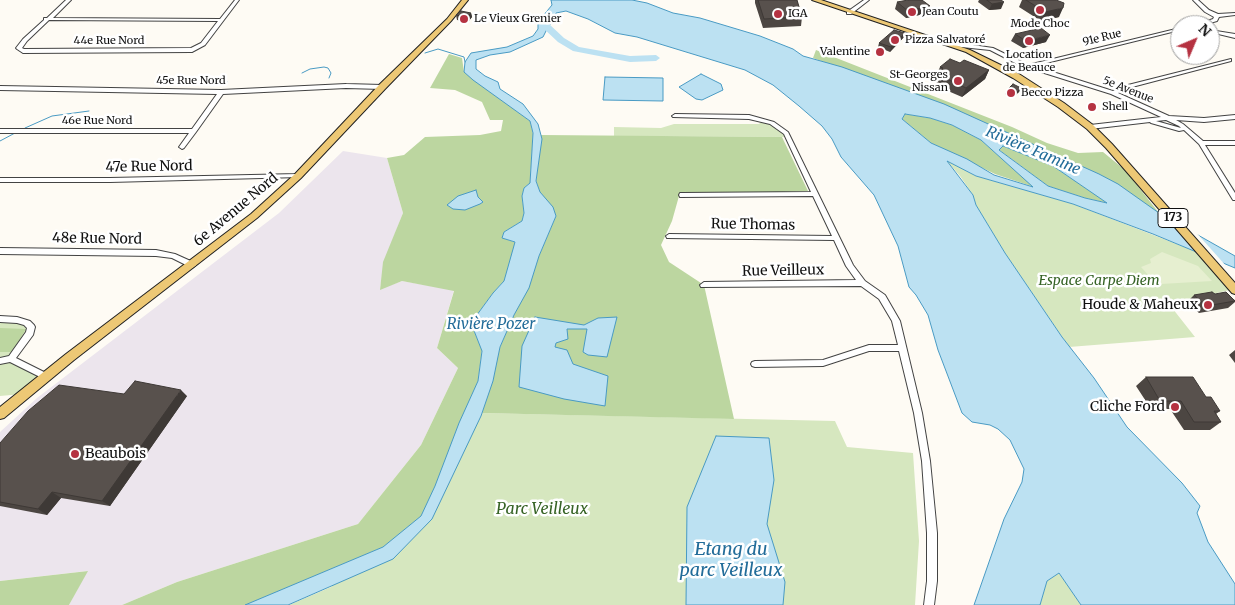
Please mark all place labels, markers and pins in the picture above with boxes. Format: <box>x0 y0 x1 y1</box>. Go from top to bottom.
marker: Mode Choc <box>1034 4 1046 16</box>
place label: Jean Coutu <box>922 5 979 19</box>
marker: Jean Coutu <box>906 6 918 18</box>
place label: IGA <box>788 7 808 21</box>
marker: IGA <box>772 8 784 20</box>
place label: Le Vieux Grenier <box>474 12 562 26</box>
marker: Le Vieux Grenier <box>458 13 470 25</box>
place label: Mode Choc <box>1010 17 1070 31</box>
place label: Pizza Salvatoré <box>905 33 985 47</box>
marker: Pizza Salvatoré <box>889 34 901 46</box>
marker: Location de Beauce <box>1023 35 1035 47</box>
place label: Valentine <box>820 45 870 59</box>
marker: Valentine <box>874 46 886 58</box>
place label: Location de Beauce <box>1003 48 1055 74</box>
place label: St-Georges Nissan <box>890 68 948 94</box>
marker: St-Georges Nissan <box>952 75 964 87</box>
place label: Becco Pizza <box>1021 86 1083 100</box>
marker: Becco Pizza <box>1005 87 1017 99</box>
place label: Shell <box>1102 100 1128 114</box>
marker: Shell <box>1086 101 1098 113</box>
place label: Houde & Maheux <box>1082 297 1198 313</box>
marker: Houde & Maheux <box>1202 299 1214 311</box>
place label: Cliche Ford <box>1090 399 1165 415</box>
marker: Cliche Ford <box>1169 401 1181 413</box>
place label: Beaubois <box>85 446 146 462</box>
marker: Beaubois <box>69 448 81 460</box>

